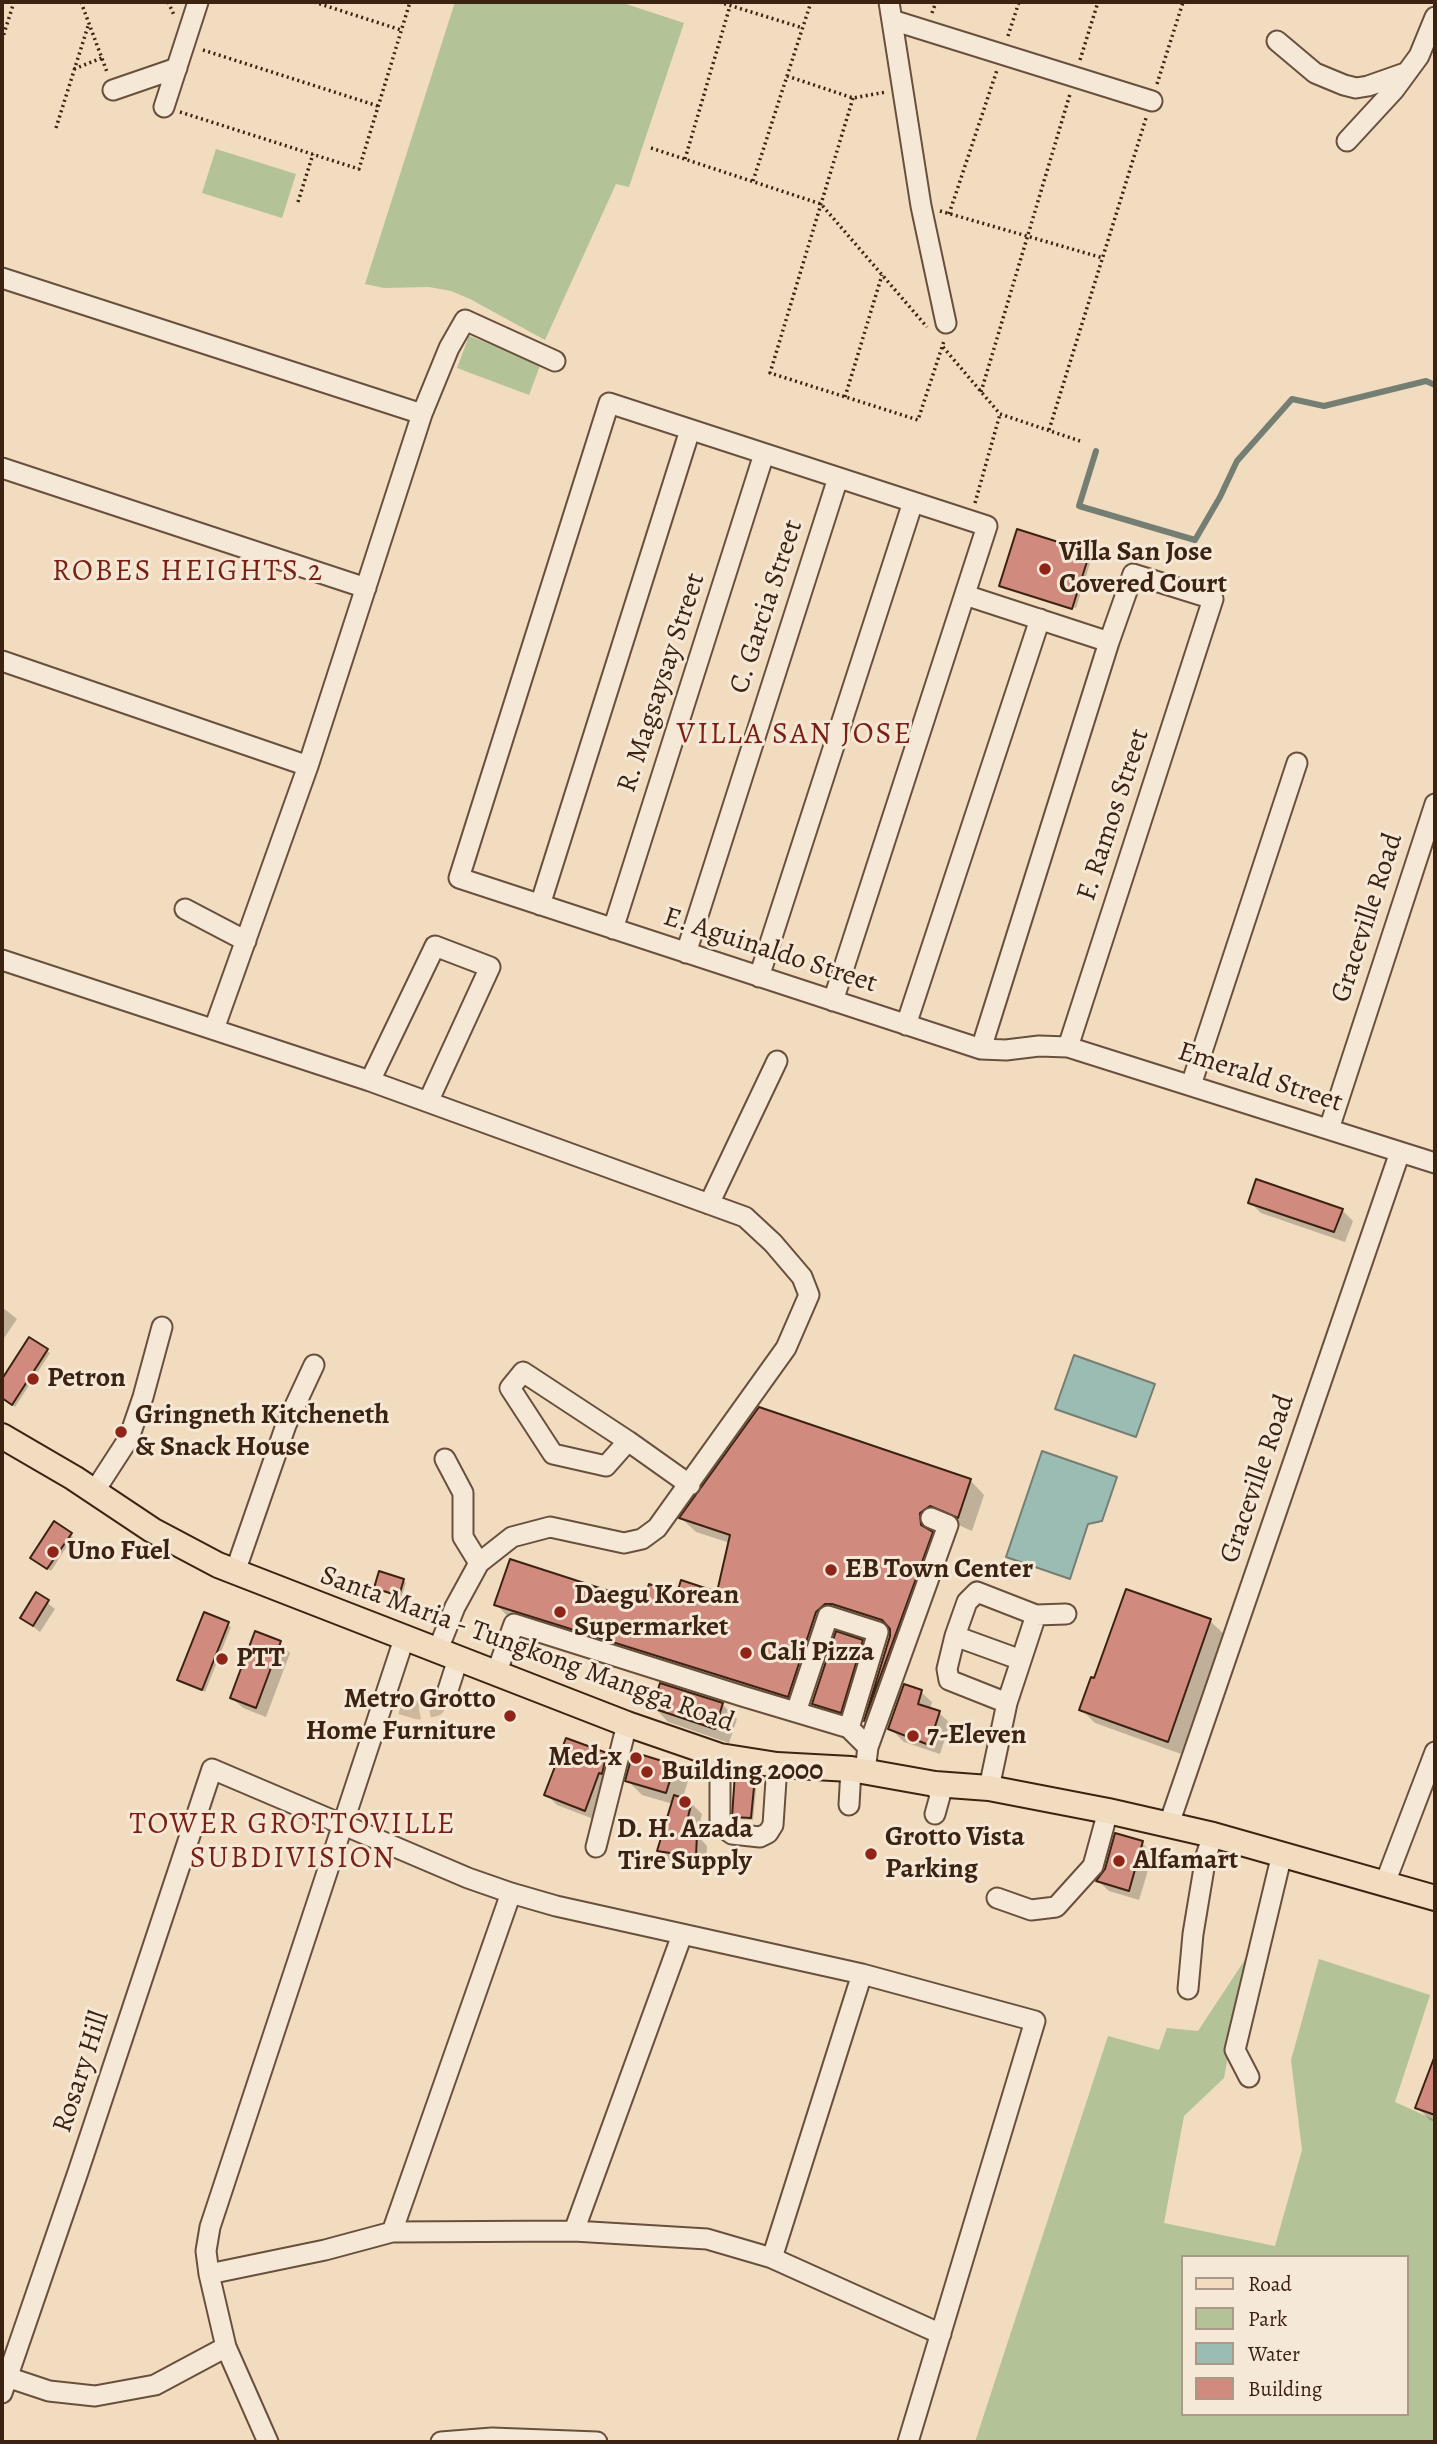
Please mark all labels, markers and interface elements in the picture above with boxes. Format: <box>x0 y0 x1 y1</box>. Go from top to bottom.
street label: C. Garcia Street <box>723 516 811 698</box>
place label: Villa San Jose Covered Court <box>1059 536 1227 602</box>
district label: ROBES HEIGHTS 2 <box>54 555 322 591</box>
marker: Villa San Jose Covered Court <box>1037 561 1053 577</box>
street label: R. Magsaysay Street <box>611 569 713 797</box>
district label: VILLA SAN JOSE <box>679 718 911 754</box>
street label: F. Ramos Street <box>1070 725 1158 905</box>
street label: Graceville Road <box>1325 829 1411 1007</box>
street label: E. Aguinaldo Street <box>659 901 881 1001</box>
street label: Emerald Street <box>1173 1036 1347 1120</box>
place label: Petron <box>47 1362 126 1396</box>
marker: Petron <box>25 1371 41 1387</box>
street label: Graceville Road <box>1213 1390 1303 1568</box>
place label: Gringneth Kitcheneth & Snack House <box>135 1399 389 1465</box>
marker: Gringneth Kitcheneth & Snack House <box>113 1424 129 1440</box>
place label: Uno Fuel <box>67 1535 170 1569</box>
marker: Uno Fuel <box>45 1544 61 1560</box>
place label: EB Town Center <box>845 1553 1033 1587</box>
street label: Santa Maria - Tungkong Mangga Road <box>315 1559 739 1741</box>
marker: EB Town Center <box>823 1562 839 1578</box>
place label: Daegu Korean Supermarket <box>574 1579 739 1645</box>
marker: Daegu Korean Supermarket <box>552 1604 568 1620</box>
place label: Cali Pizza <box>760 1636 875 1670</box>
place label: PTT <box>236 1642 285 1676</box>
marker: Cali Pizza <box>738 1645 754 1661</box>
marker: PTT <box>214 1651 230 1667</box>
place label: Metro Grotto Home Furniture <box>306 1683 496 1749</box>
marker: Metro Grotto Home Furniture <box>502 1708 518 1724</box>
place label: 7-Eleven <box>927 1719 1027 1753</box>
marker: 7-Eleven <box>905 1728 921 1744</box>
place label: Med-x <box>548 1741 622 1775</box>
marker: Med-x <box>628 1750 644 1766</box>
place label: Building 2000 <box>661 1755 823 1789</box>
marker: Building 2000 <box>639 1764 655 1780</box>
marker: D. H. Azada Tire Supply <box>677 1794 693 1810</box>
district label: TOWER GROTTOVILLE SUBDIVISION <box>132 1808 454 1878</box>
place label: D. H. Azada Tire Supply <box>617 1813 753 1879</box>
place label: Grotto Vista Parking <box>885 1821 1025 1887</box>
place label: Alfamart <box>1133 1844 1238 1878</box>
marker: Grotto Vista Parking <box>863 1846 879 1862</box>
marker: Alfamart <box>1111 1853 1127 1869</box>
street label: Rosary Hill <box>47 2007 117 2137</box>
legend <box>1182 2255 1409 2416</box>
text: Road <box>1248 2270 1292 2298</box>
text: Park <box>1248 2305 1287 2333</box>
text: Water <box>1248 2340 1300 2368</box>
text: Building <box>1248 2375 1322 2403</box>

